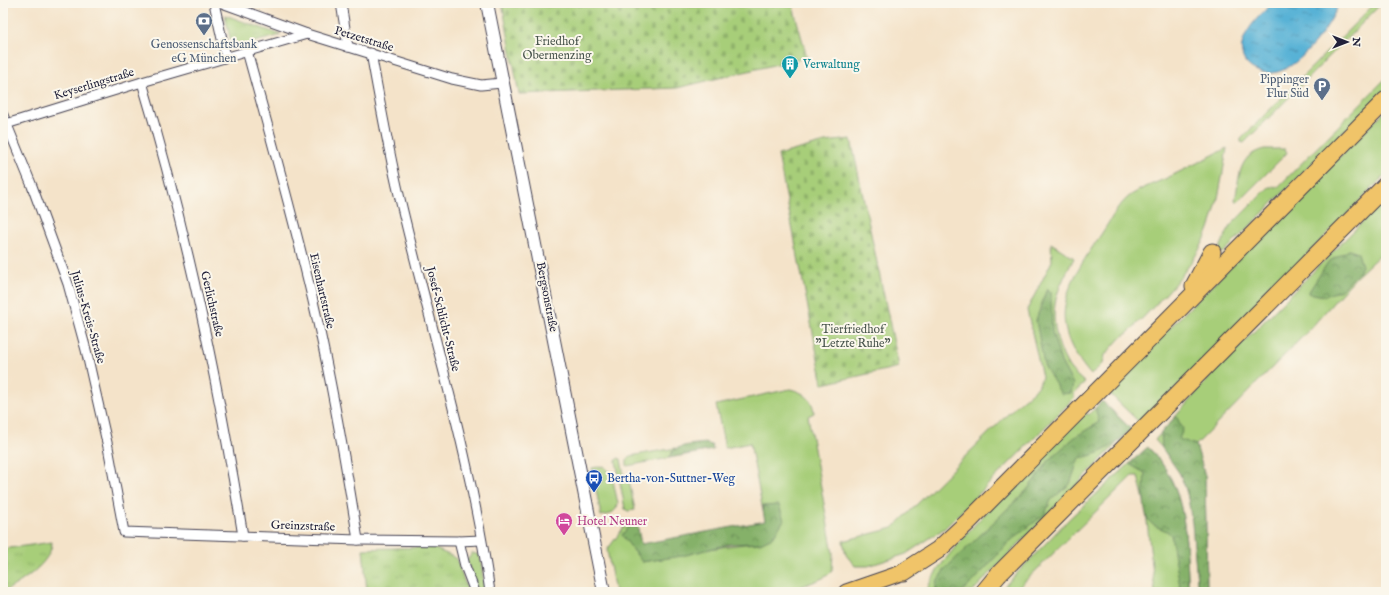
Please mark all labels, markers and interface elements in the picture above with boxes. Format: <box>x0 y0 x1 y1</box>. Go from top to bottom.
bank icon: Genossenschaftsbank eG München <box>194 11 214 36</box>
north arrow <box>1327 22 1367 62</box>
street label: Petzetstraße <box>333 23 396 55</box>
park label: Friedhof Obermenzing <box>522 34 592 63</box>
text: N <box>1349 36 1363 47</box>
place label: Genossenschaftsbank eG München <box>151 37 258 66</box>
building icon: Verwaltung <box>780 54 800 79</box>
place label: Verwaltung <box>802 57 860 72</box>
street label: Keyserlingstraße <box>52 65 136 103</box>
place label: Pippinger Flur Süd <box>1260 72 1310 101</box>
parking icon: Pippinger Flur Süd <box>1312 76 1332 101</box>
street label: Eisenhartstraße <box>306 252 338 331</box>
street label: Bergsonstraße <box>533 261 561 334</box>
street label: Josef-Schlicht-Straße <box>421 263 463 374</box>
street label: Julius-Kreis-Straße <box>66 267 109 366</box>
street label: Gerlichstraße <box>197 270 227 339</box>
park label: Tierfriedhof "Letzte Ruhe" <box>815 322 891 351</box>
bus stop icon: Bertha-von-Suttner-Weg <box>584 468 604 493</box>
place label: Bertha-von-Suttner-Weg <box>607 471 736 486</box>
hotel icon: Hotel Neuner <box>554 511 574 536</box>
place label: Hotel Neuner <box>577 514 648 529</box>
street label: Greinzstraße <box>271 517 336 535</box>

